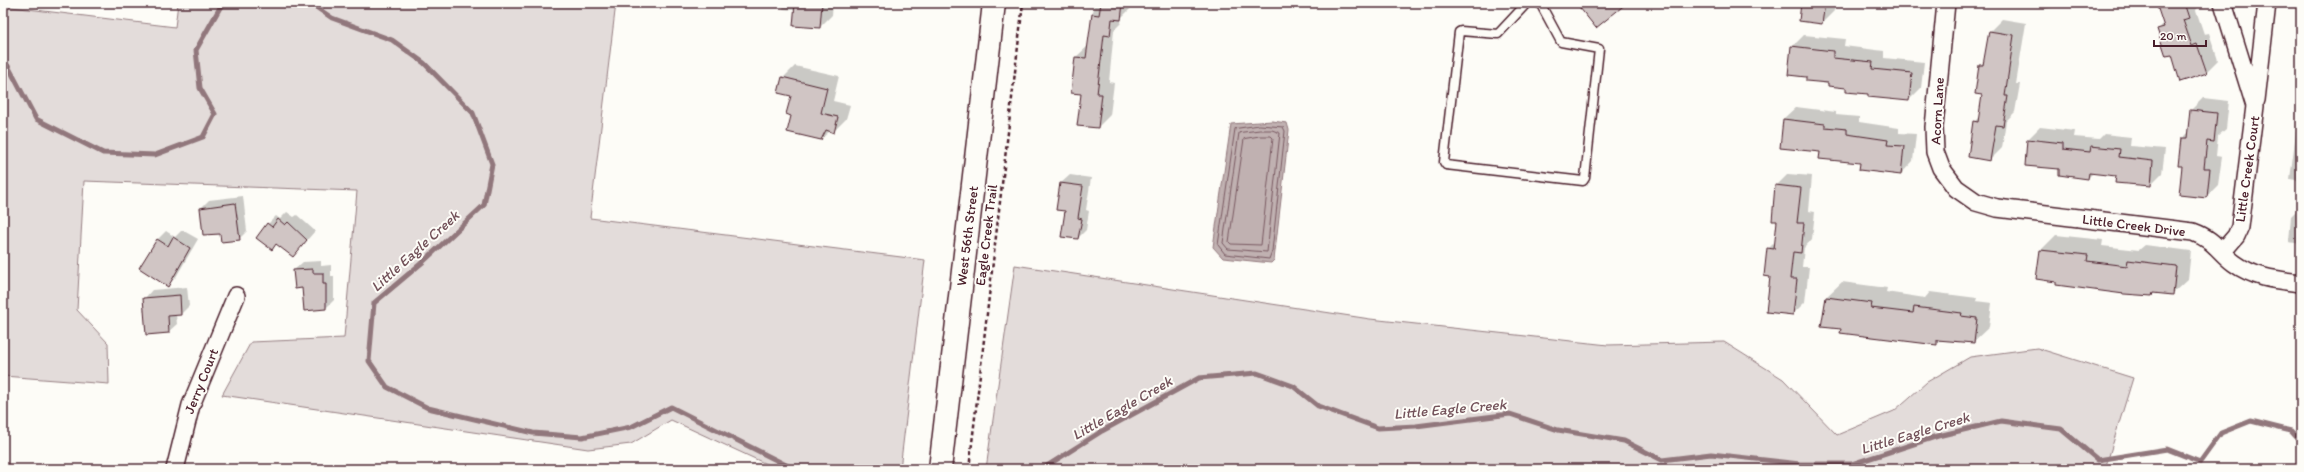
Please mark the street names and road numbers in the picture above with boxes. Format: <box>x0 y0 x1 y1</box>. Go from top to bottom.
street label: Acorn Lane <box>1927 77 1948 145</box>
street label: Little Creek Court <box>2232 115 2263 223</box>
street label: Eagle Creek Trail <box>972 183 1001 287</box>
street label: West 56th Street <box>953 185 982 287</box>
street label: Little Creek Drive <box>2081 211 2187 240</box>
street label: Jerry Court <box>181 346 222 416</box>

